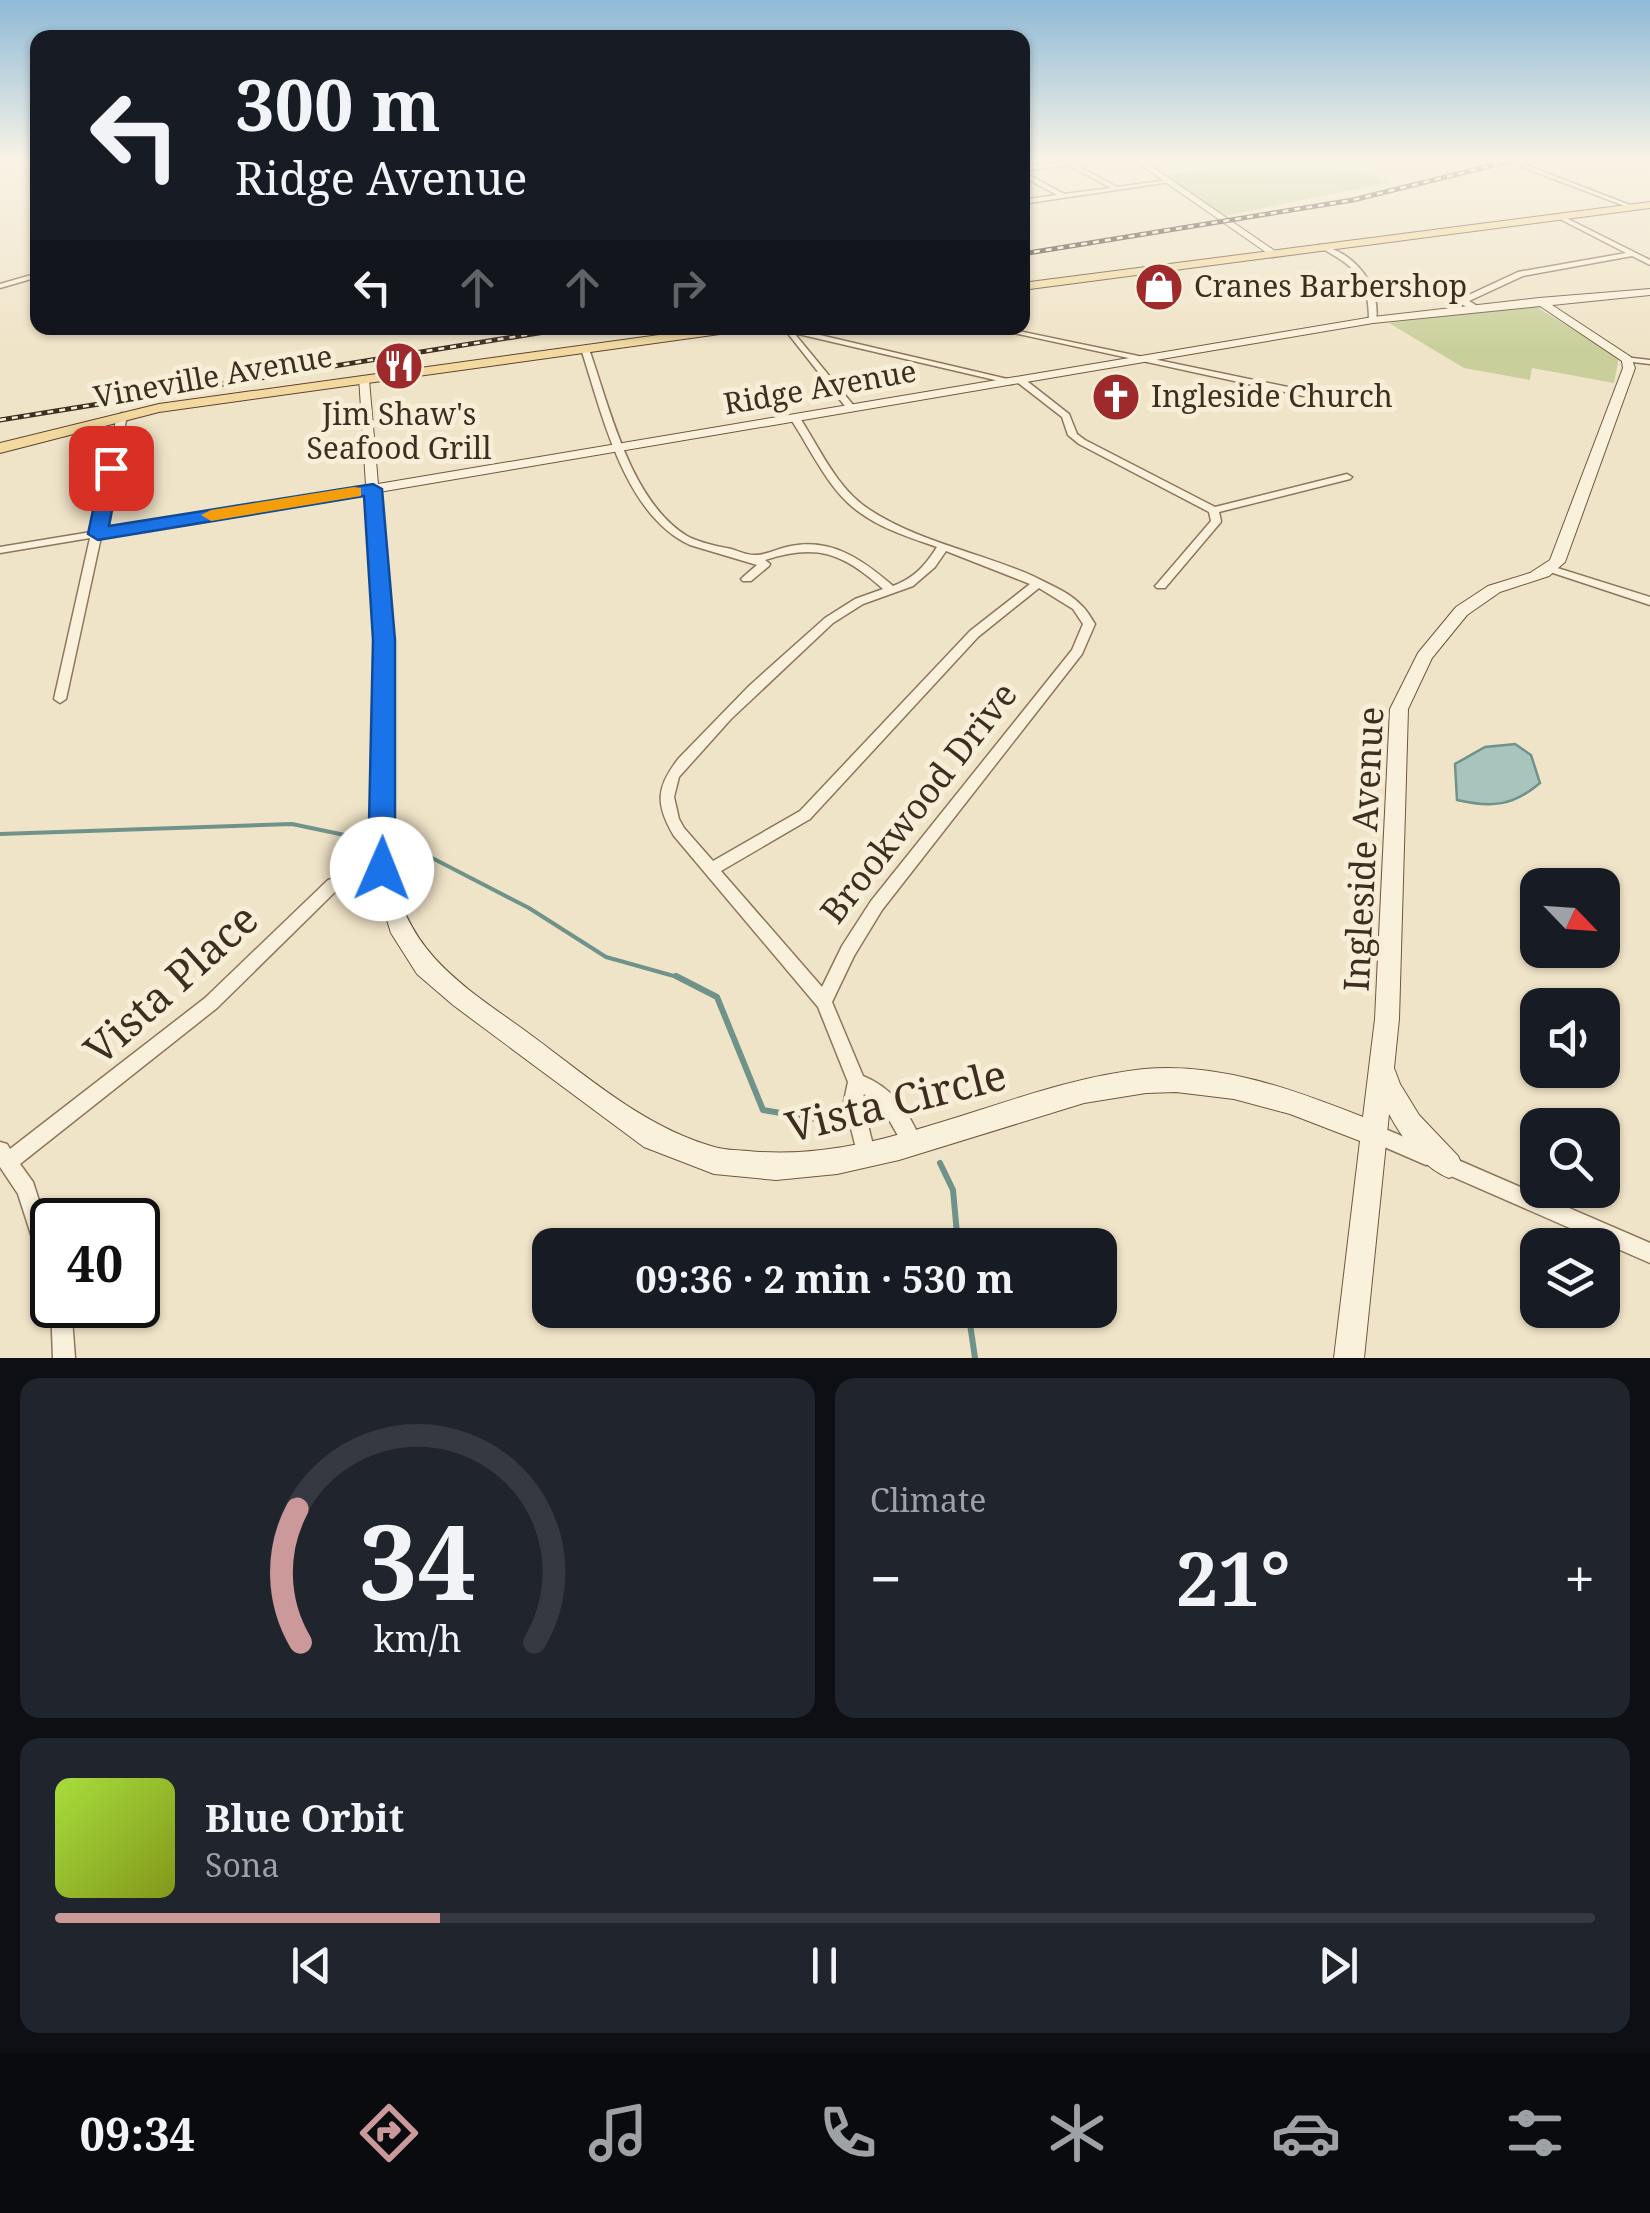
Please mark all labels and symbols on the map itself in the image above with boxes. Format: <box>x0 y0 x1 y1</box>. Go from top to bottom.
shop icon: Cranes Barbershop <box>1133 261 1185 313</box>
place label: Cranes Barbershop <box>1194 265 1467 306</box>
street label: Vineville Avenue <box>90 334 335 417</box>
restaurant icon: Jim Shaw's Seafood Grill <box>373 340 425 392</box>
street label: Ridge Avenue <box>720 349 919 424</box>
church icon: Ingleside Church <box>1090 371 1142 423</box>
place label: Ingleside Church <box>1151 375 1393 416</box>
place label: Jim Shaw's Seafood Grill <box>307 393 491 468</box>
pin <box>69 426 154 511</box>
street label: Brookwood Drive <box>809 672 1027 932</box>
street label: Ingleside Avenue <box>1332 705 1393 993</box>
position arrow <box>330 817 434 921</box>
north arrow <box>1520 868 1620 968</box>
street label: Vista Place <box>71 890 269 1076</box>
street label: Vista Circle <box>779 1045 1012 1154</box>
speed limit sign: 40 <box>30 1198 160 1328</box>

